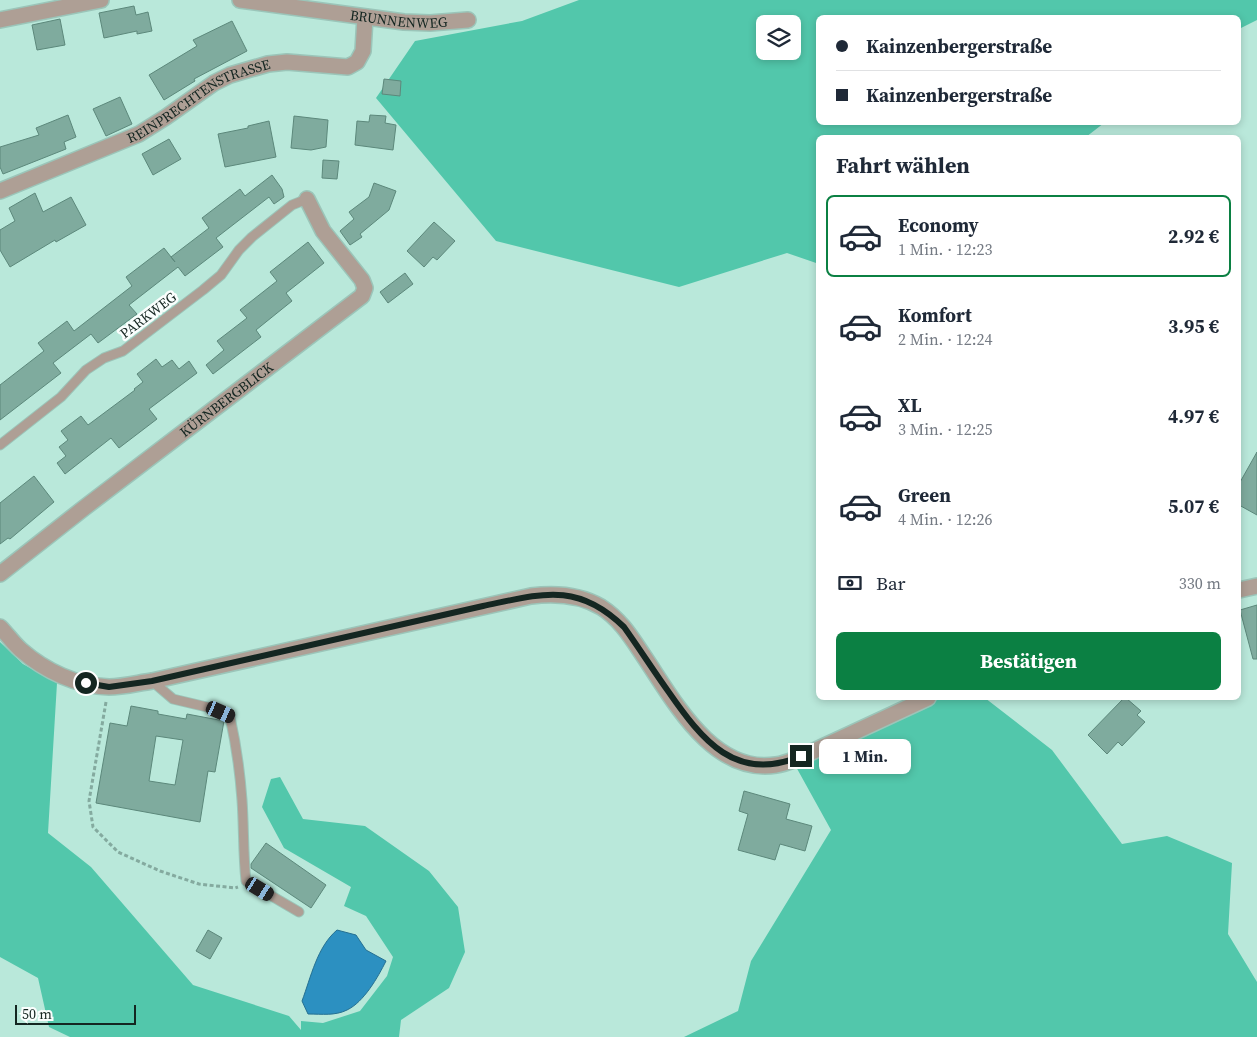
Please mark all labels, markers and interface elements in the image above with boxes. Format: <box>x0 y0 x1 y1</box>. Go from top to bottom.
street label: BRUNNENWEG <box>349 5 449 33</box>
map controls <box>756 15 801 60</box>
button: layers <box>756 15 801 60</box>
text: Kainzenbergerstraße <box>866 33 1052 59</box>
street label: REINPRECHTENSTRASSE <box>124 54 272 148</box>
text: Kainzenbergerstraße <box>866 82 1052 108</box>
text: Fahrt wählen <box>836 150 970 180</box>
text: Economy <box>898 212 979 238</box>
icon: car <box>838 214 883 259</box>
text: 2.92 € <box>1168 223 1219 249</box>
text: 1 Min. · 12:23 <box>898 238 992 260</box>
street label: PARKWEG <box>116 287 181 343</box>
text: Komfort <box>898 302 972 328</box>
icon: car <box>838 304 883 349</box>
text: 3.95 € <box>1168 313 1219 339</box>
text: 2 Min. · 12:24 <box>898 328 992 350</box>
street label: KÜRNBERGBLICK <box>175 357 278 442</box>
text: XL <box>898 392 921 418</box>
icon: car <box>838 394 883 439</box>
text: 4.97 € <box>1168 403 1219 429</box>
text: 3 Min. · 12:25 <box>898 418 992 440</box>
text: Green <box>898 482 951 508</box>
icon: car <box>838 484 883 529</box>
text: 5.07 € <box>1168 493 1219 519</box>
text: 4 Min. · 12:26 <box>898 508 992 530</box>
icon: cash <box>836 569 864 597</box>
text: Bar <box>876 570 906 596</box>
text: 330 m <box>1179 572 1221 594</box>
button: Bestätigen <box>836 632 1221 690</box>
route start <box>75 672 97 694</box>
car <box>204 699 237 725</box>
callout: 1 Min. <box>818 738 911 774</box>
route end <box>790 745 812 767</box>
text: 1 Min. <box>842 745 888 767</box>
car <box>243 875 276 903</box>
scale bar <box>15 1002 136 1025</box>
text: 50 m <box>22 1004 52 1024</box>

